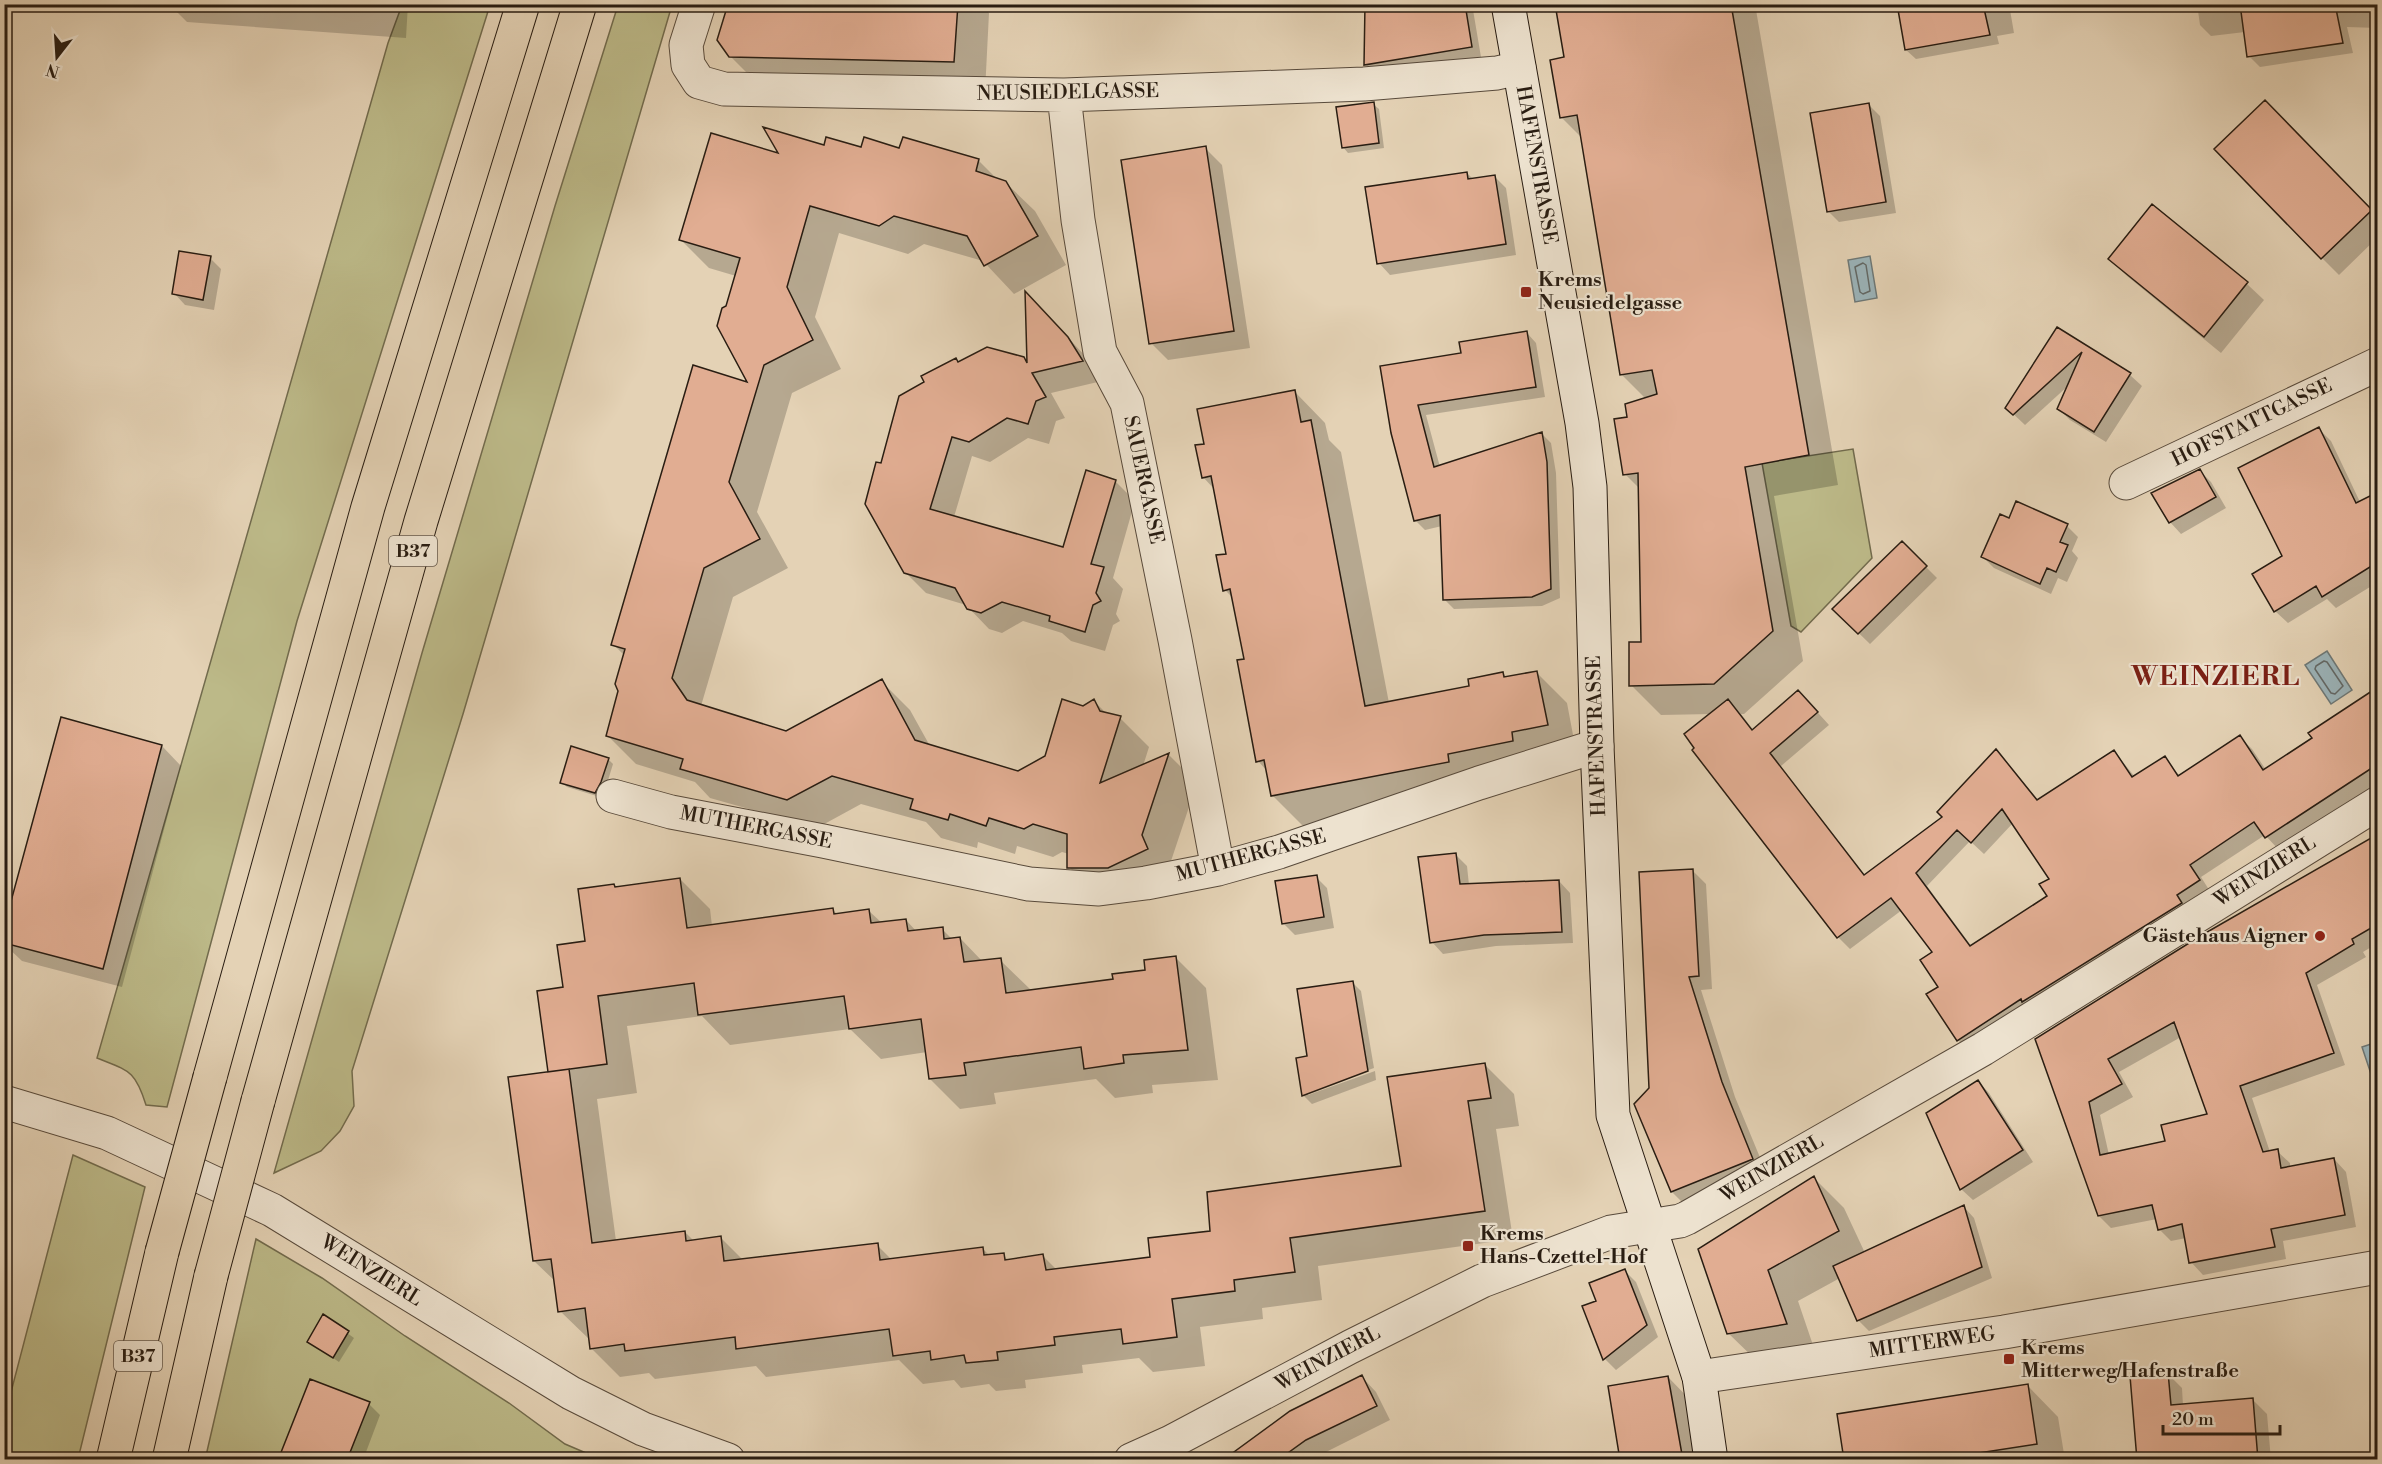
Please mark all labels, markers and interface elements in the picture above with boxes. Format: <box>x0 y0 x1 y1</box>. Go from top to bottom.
north arrow <box>27 27 87 87</box>
text: N <box>44 59 62 82</box>
street label: NEUSIEDELGASSE <box>976 79 1160 107</box>
street label: HAFENSTRASSE <box>1510 83 1562 247</box>
place label: Krems Neusiedelgasse <box>1538 268 1683 316</box>
marker: Krems Neusiedelgasse <box>1519 285 1533 299</box>
street label: HOFSTATTGASSE <box>2168 373 2336 473</box>
street label: SAUERGASSE <box>1117 413 1169 547</box>
road number: B37 <box>389 536 437 566</box>
street label: HAFENSTRASSE <box>1582 655 1612 817</box>
district label: WEINZIERL <box>2130 661 2301 693</box>
street label: MUTHERGASSE <box>678 801 834 855</box>
street label: MUTHERGASSE <box>1173 824 1329 888</box>
street label: WEINZIERL <box>2209 831 2321 914</box>
place label: Gästehaus Aigner <box>2142 924 2308 949</box>
marker: Gästehaus Aigner <box>2313 929 2327 943</box>
street label: WEINZIERL <box>1715 1129 1828 1209</box>
place label: Krems Hans-Czettel-Hof <box>1480 1222 1648 1270</box>
street label: WEINZIERL <box>315 1229 427 1312</box>
marker: Krems Hans-Czettel-Hof <box>1461 1239 1475 1253</box>
street label: WEINZIERL <box>1270 1321 1385 1398</box>
street label: MITTERWEG <box>1867 1322 1997 1364</box>
place label: Krems Mitterweg/Hafenstraße <box>2021 1336 2239 1384</box>
road number: B37 <box>114 1341 162 1371</box>
marker: Krems Mitterweg/Hafenstraße <box>2002 1352 2016 1366</box>
scale bar <box>2163 1398 2280 1436</box>
text: 20 m <box>2172 1408 2214 1431</box>

